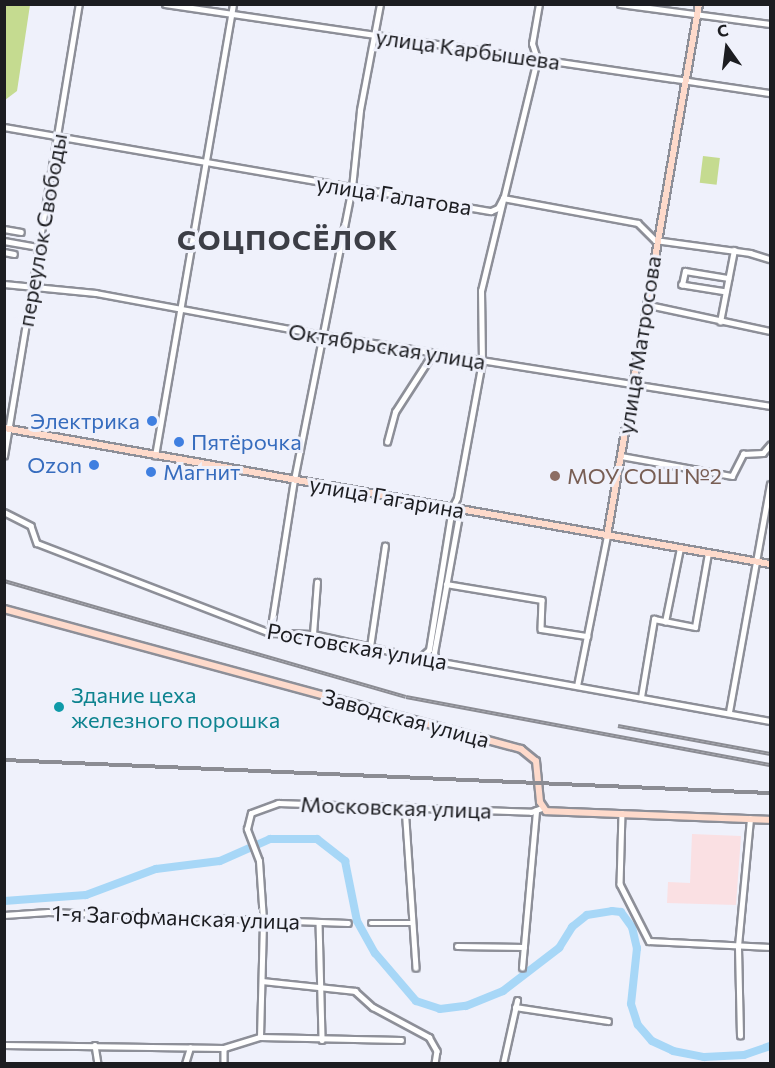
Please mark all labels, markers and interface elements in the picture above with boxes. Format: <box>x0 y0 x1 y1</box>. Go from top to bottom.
north arrow <box>697 18 757 78</box>
text: С <box>715 20 730 41</box>
street label: улица Карбышева <box>374 23 562 75</box>
street label: переулок Свободы <box>12 131 72 329</box>
street label: улица Галатова <box>314 170 474 220</box>
district label: СОЦПОСЁЛОК <box>177 222 399 256</box>
street label: улица Матросова <box>612 254 666 436</box>
street label: Октябрьская улица <box>287 317 487 375</box>
place label: Электрика <box>30 408 140 434</box>
marker: Электрика <box>145 414 159 428</box>
place label: Пятёрочка <box>191 429 302 455</box>
marker: Пятёрочка <box>172 435 186 449</box>
place label: Ozon <box>27 452 82 478</box>
marker: Ozon <box>87 458 101 472</box>
place label: Магнит <box>163 459 240 485</box>
place label: МОУ СОШ №2 <box>567 463 722 489</box>
marker: Магнит <box>144 465 158 479</box>
marker: МОУ СОШ №2 <box>548 469 562 483</box>
street label: улица Гагарина <box>307 470 467 524</box>
street label: Ростовская улица <box>265 617 449 675</box>
place label: Здание цеха железного порошка <box>71 681 280 732</box>
street label: Заводская улица <box>320 683 492 753</box>
marker: Здание цеха железного порошка <box>52 700 66 714</box>
street label: Московская улица <box>300 790 492 824</box>
street label: 1-я Загофманская улица <box>52 899 300 935</box>

